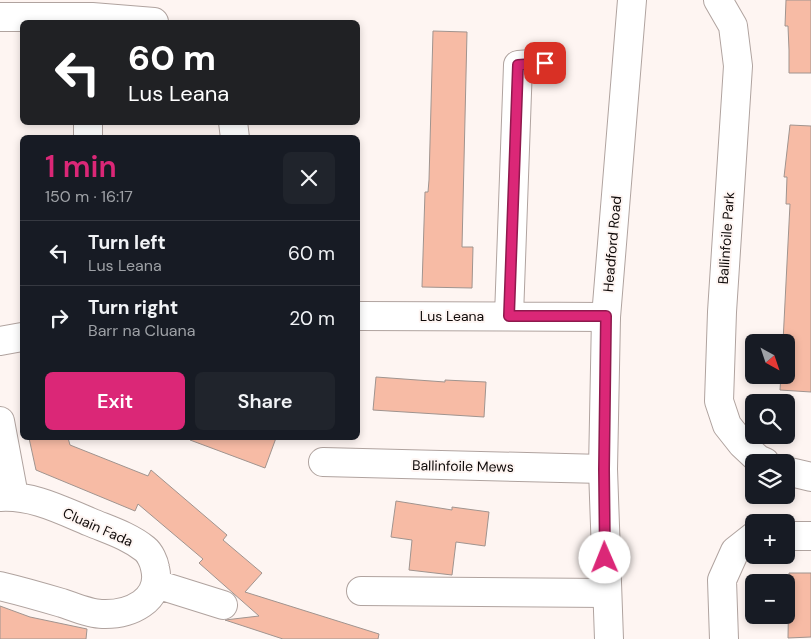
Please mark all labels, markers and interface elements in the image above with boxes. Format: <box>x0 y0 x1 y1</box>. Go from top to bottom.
text: 60 m <box>128 35 216 81</box>
icon: left <box>45 40 110 105</box>
pin <box>524 42 566 84</box>
icon: arrive <box>531 49 559 77</box>
text: Lus Leana <box>128 79 229 108</box>
text: 1 min <box>45 147 117 186</box>
button: close <box>283 152 335 204</box>
text: 150 m · 16:17 <box>45 186 133 207</box>
street label: Ballinfoile Park <box>714 191 738 285</box>
street label: Headford Road <box>599 195 625 293</box>
text: Turn left <box>88 230 166 255</box>
icon: left <box>45 239 73 267</box>
text: 60 m <box>288 241 335 266</box>
text: Lus Leana <box>88 255 162 276</box>
text: Turn right <box>88 295 178 320</box>
icon: right <box>45 304 73 332</box>
text: 20 m <box>289 306 335 331</box>
street label: Lus Leana <box>420 307 484 325</box>
text: Barr na Cluana <box>88 320 195 341</box>
north arrow <box>745 334 795 384</box>
map controls <box>745 334 795 624</box>
button: Exit <box>45 372 185 430</box>
button: Share <box>195 372 335 430</box>
button: search <box>745 394 795 444</box>
button: layers <box>745 454 795 504</box>
street label: Ballinfoile Mews <box>412 456 514 476</box>
street label: Cluain Fada <box>60 504 136 550</box>
button: + <box>745 514 795 564</box>
position arrow <box>578 531 630 583</box>
button: − <box>745 574 795 624</box>

